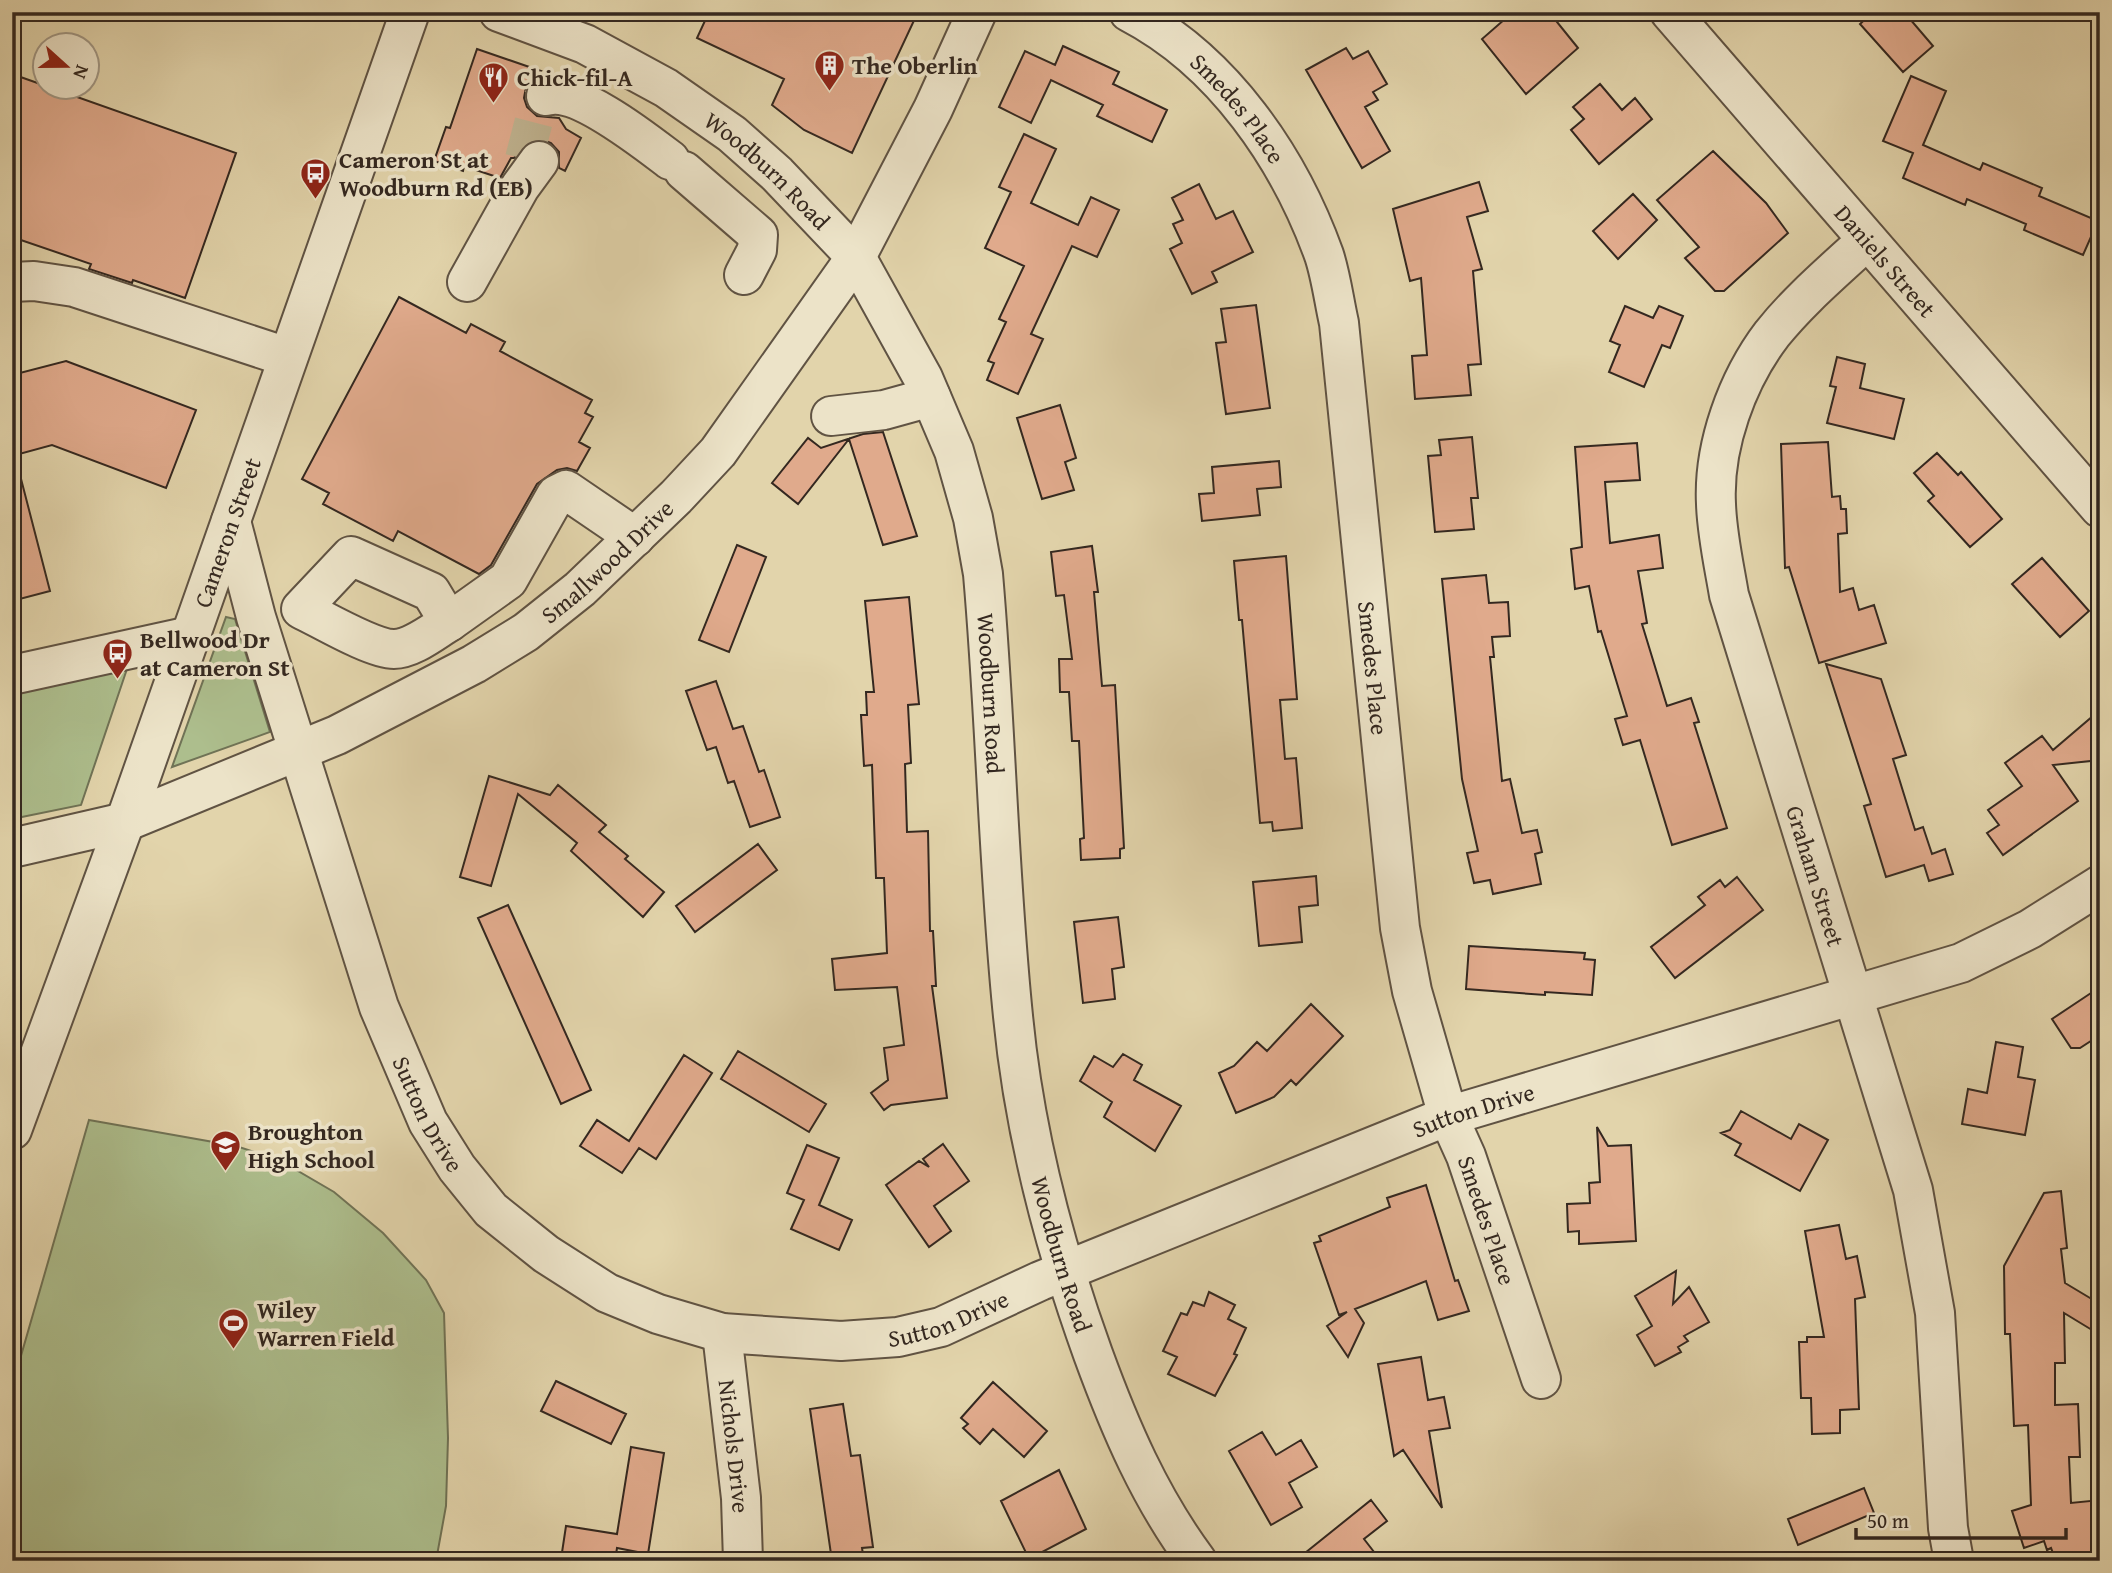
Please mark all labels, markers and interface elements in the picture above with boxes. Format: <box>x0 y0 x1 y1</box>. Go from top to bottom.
north arrow <box>32 32 102 102</box>
street label: Smedes Place <box>1183 44 1294 170</box>
building icon: The Oberlin <box>812 48 846 92</box>
place label: The Oberlin <box>852 48 978 83</box>
restaurant icon: Chick-fil-A <box>477 60 511 104</box>
place label: Chick-fil-A <box>517 60 633 95</box>
text: N <box>66 61 97 83</box>
street label: Woodburn Road <box>697 103 839 238</box>
place label: Cameron St at Woodburn Rd (EB) <box>339 142 533 205</box>
bus stop icon: Cameron St at Woodburn Rd (EB) <box>299 156 333 200</box>
street label: Daniels Street <box>1827 196 1945 325</box>
street label: Cameron Street <box>184 452 270 612</box>
street label: Smallwood Drive <box>533 491 681 631</box>
street label: Smedes Place <box>1350 599 1398 737</box>
street label: Woodburn Road <box>969 612 1014 775</box>
place label: Bellwood Dr at Cameron St <box>140 622 289 685</box>
bus stop icon: Bellwood Dr at Cameron St <box>100 636 134 680</box>
street label: Graham Street <box>1778 801 1854 951</box>
street label: Sutton Drive <box>384 1050 473 1179</box>
street label: Sutton Drive <box>1407 1074 1538 1146</box>
place label: Broughton High School <box>248 1114 375 1177</box>
school or university icon: Broughton High School <box>208 1128 242 1172</box>
street label: Smedes Place <box>1450 1151 1526 1289</box>
street label: Woodburn Road <box>1023 1173 1102 1337</box>
street label: Sutton Drive <box>887 1281 1014 1355</box>
place label: Wiley Warren Field <box>257 1292 395 1355</box>
sports icon: Wiley Warren Field <box>217 1306 251 1350</box>
street label: Nichols Drive <box>710 1378 759 1513</box>
scale bar <box>1856 1496 2066 1540</box>
text: 50 m <box>1867 1505 1909 1536</box>

